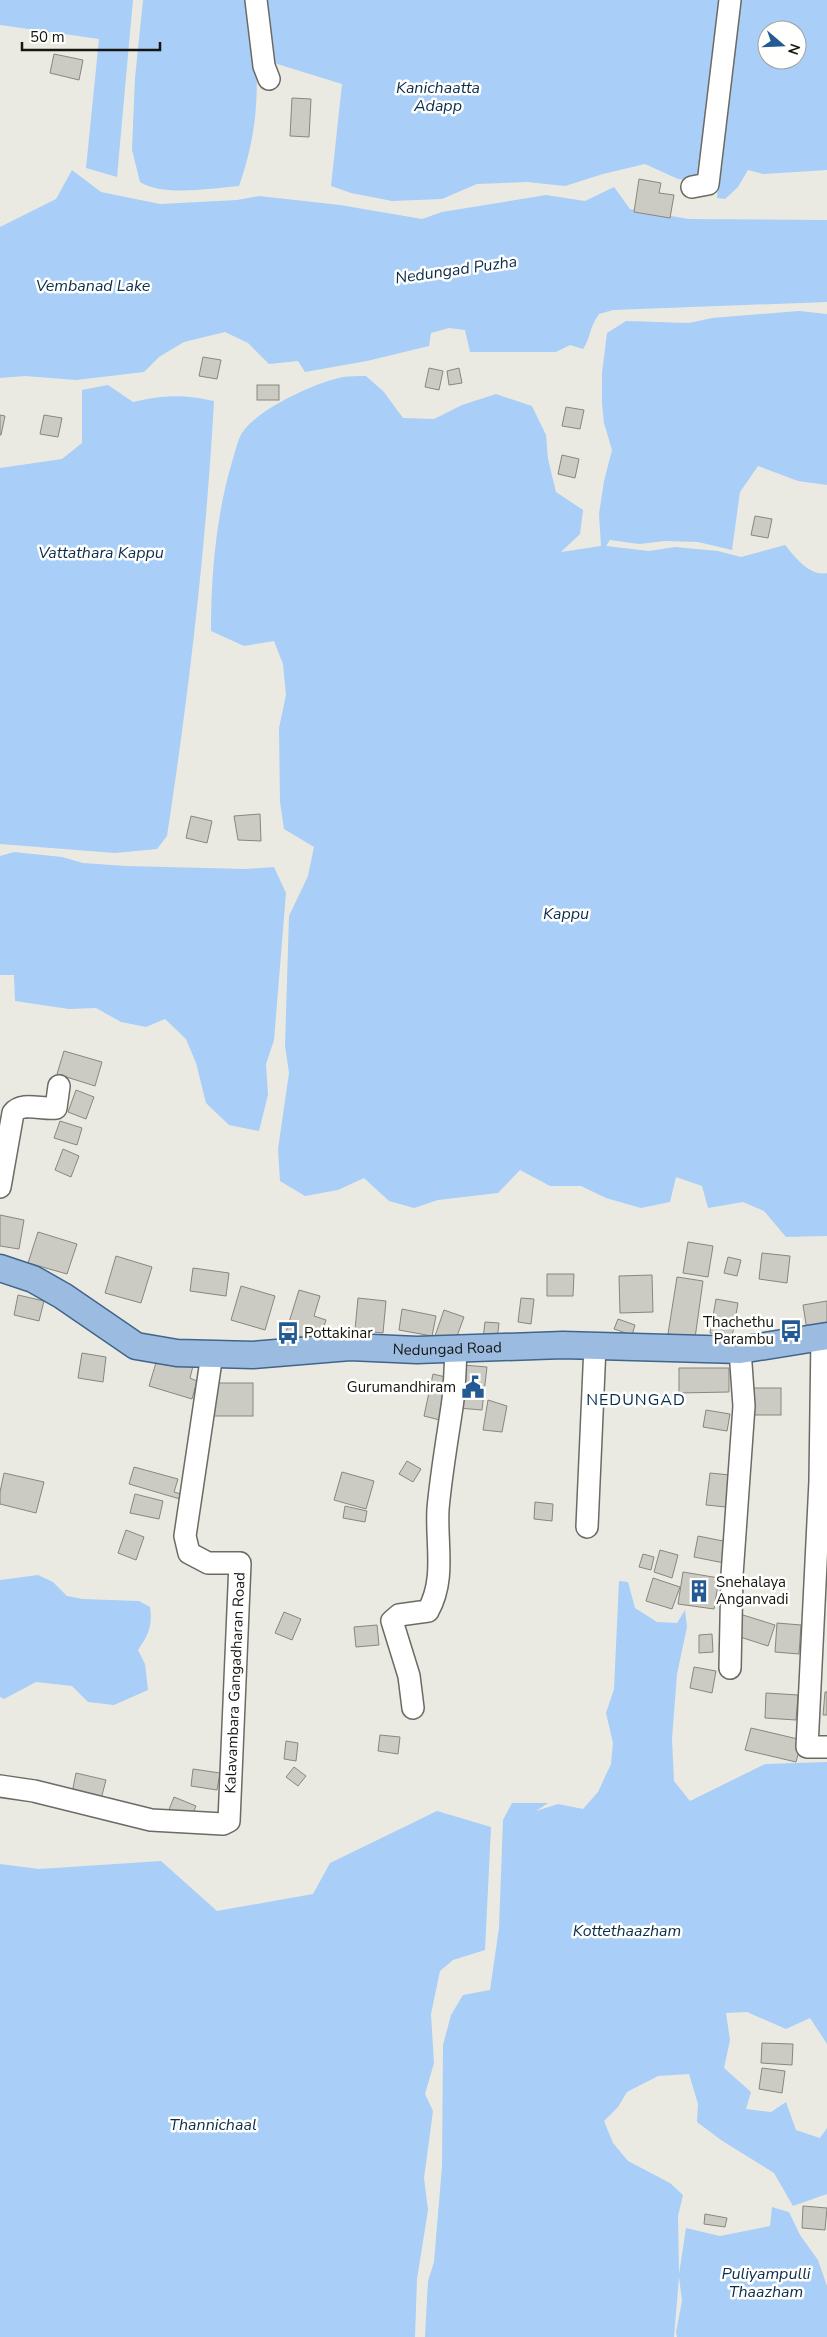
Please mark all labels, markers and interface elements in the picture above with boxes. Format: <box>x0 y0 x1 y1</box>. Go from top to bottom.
scale bar <box>22 20 160 52</box>
north arrow <box>757 20 807 70</box>
text: 50 m <box>30 27 65 47</box>
text: N <box>783 41 805 57</box>
water label: Kanichaatta Adapp <box>396 77 480 117</box>
water label: Nedungad Puzha <box>394 251 519 289</box>
water label: Vembanad Lake <box>36 275 151 297</box>
water label: Vattathara Kappu <box>38 542 164 564</box>
water label: Kappu <box>543 903 589 925</box>
place label: Thachethu Parambu <box>703 1312 774 1349</box>
bus stop icon: Thachethu Parambu <box>778 1318 804 1344</box>
bus stop icon: Pottakinar <box>275 1320 301 1346</box>
place label: Pottakinar <box>304 1323 373 1343</box>
street label: Nedungad Road <box>392 1337 502 1360</box>
public building icon: Gurumandhiram <box>460 1374 486 1400</box>
place label: Gurumandhiram <box>347 1377 456 1397</box>
district label: NEDUNGAD <box>586 1389 686 1411</box>
street label: Kalavambara Gangadharan Road <box>220 1572 250 1794</box>
place label: Snehalaya Anganvadi <box>716 1572 788 1609</box>
building icon: Snehalaya Anganvadi <box>686 1578 712 1604</box>
water label: Kottethaazham <box>573 1920 681 1942</box>
water label: Thannichaal <box>169 2114 257 2136</box>
water label: Puliyampulli Thaazham <box>721 2263 811 2303</box>

